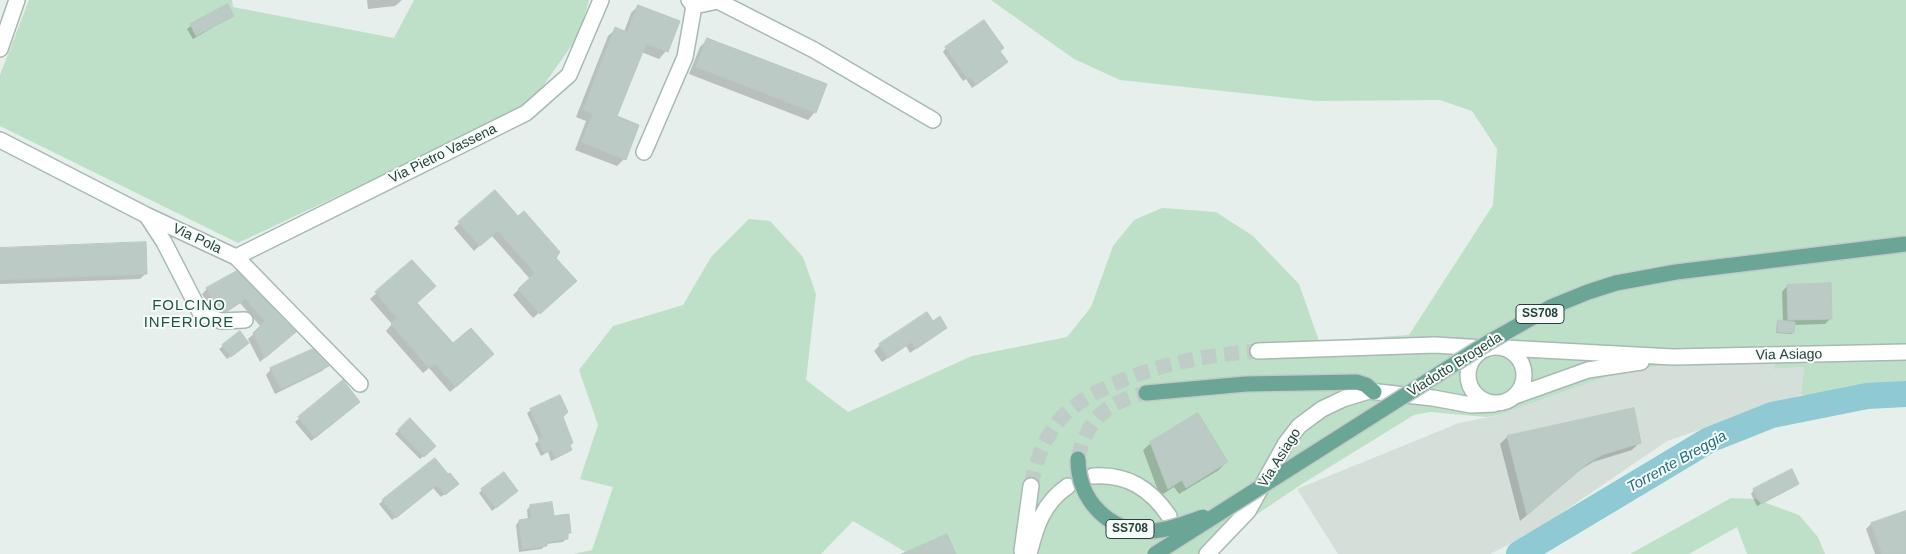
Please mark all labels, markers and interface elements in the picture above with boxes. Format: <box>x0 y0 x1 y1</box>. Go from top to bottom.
street label: Via Pietro Vassena <box>386 121 500 187</box>
street label: Via Pola <box>170 220 224 258</box>
district label: FOLCINO INFERIORE <box>143 297 235 332</box>
road number: SS708 <box>1516 304 1564 324</box>
street label: Viadotto Brogeda <box>1405 329 1505 401</box>
street label: Via Asiago <box>1756 346 1822 364</box>
street label: Via Asiago <box>1255 425 1305 491</box>
water label: Torrente Breggia <box>1624 427 1730 497</box>
road number: SS708 <box>1106 520 1154 538</box>

